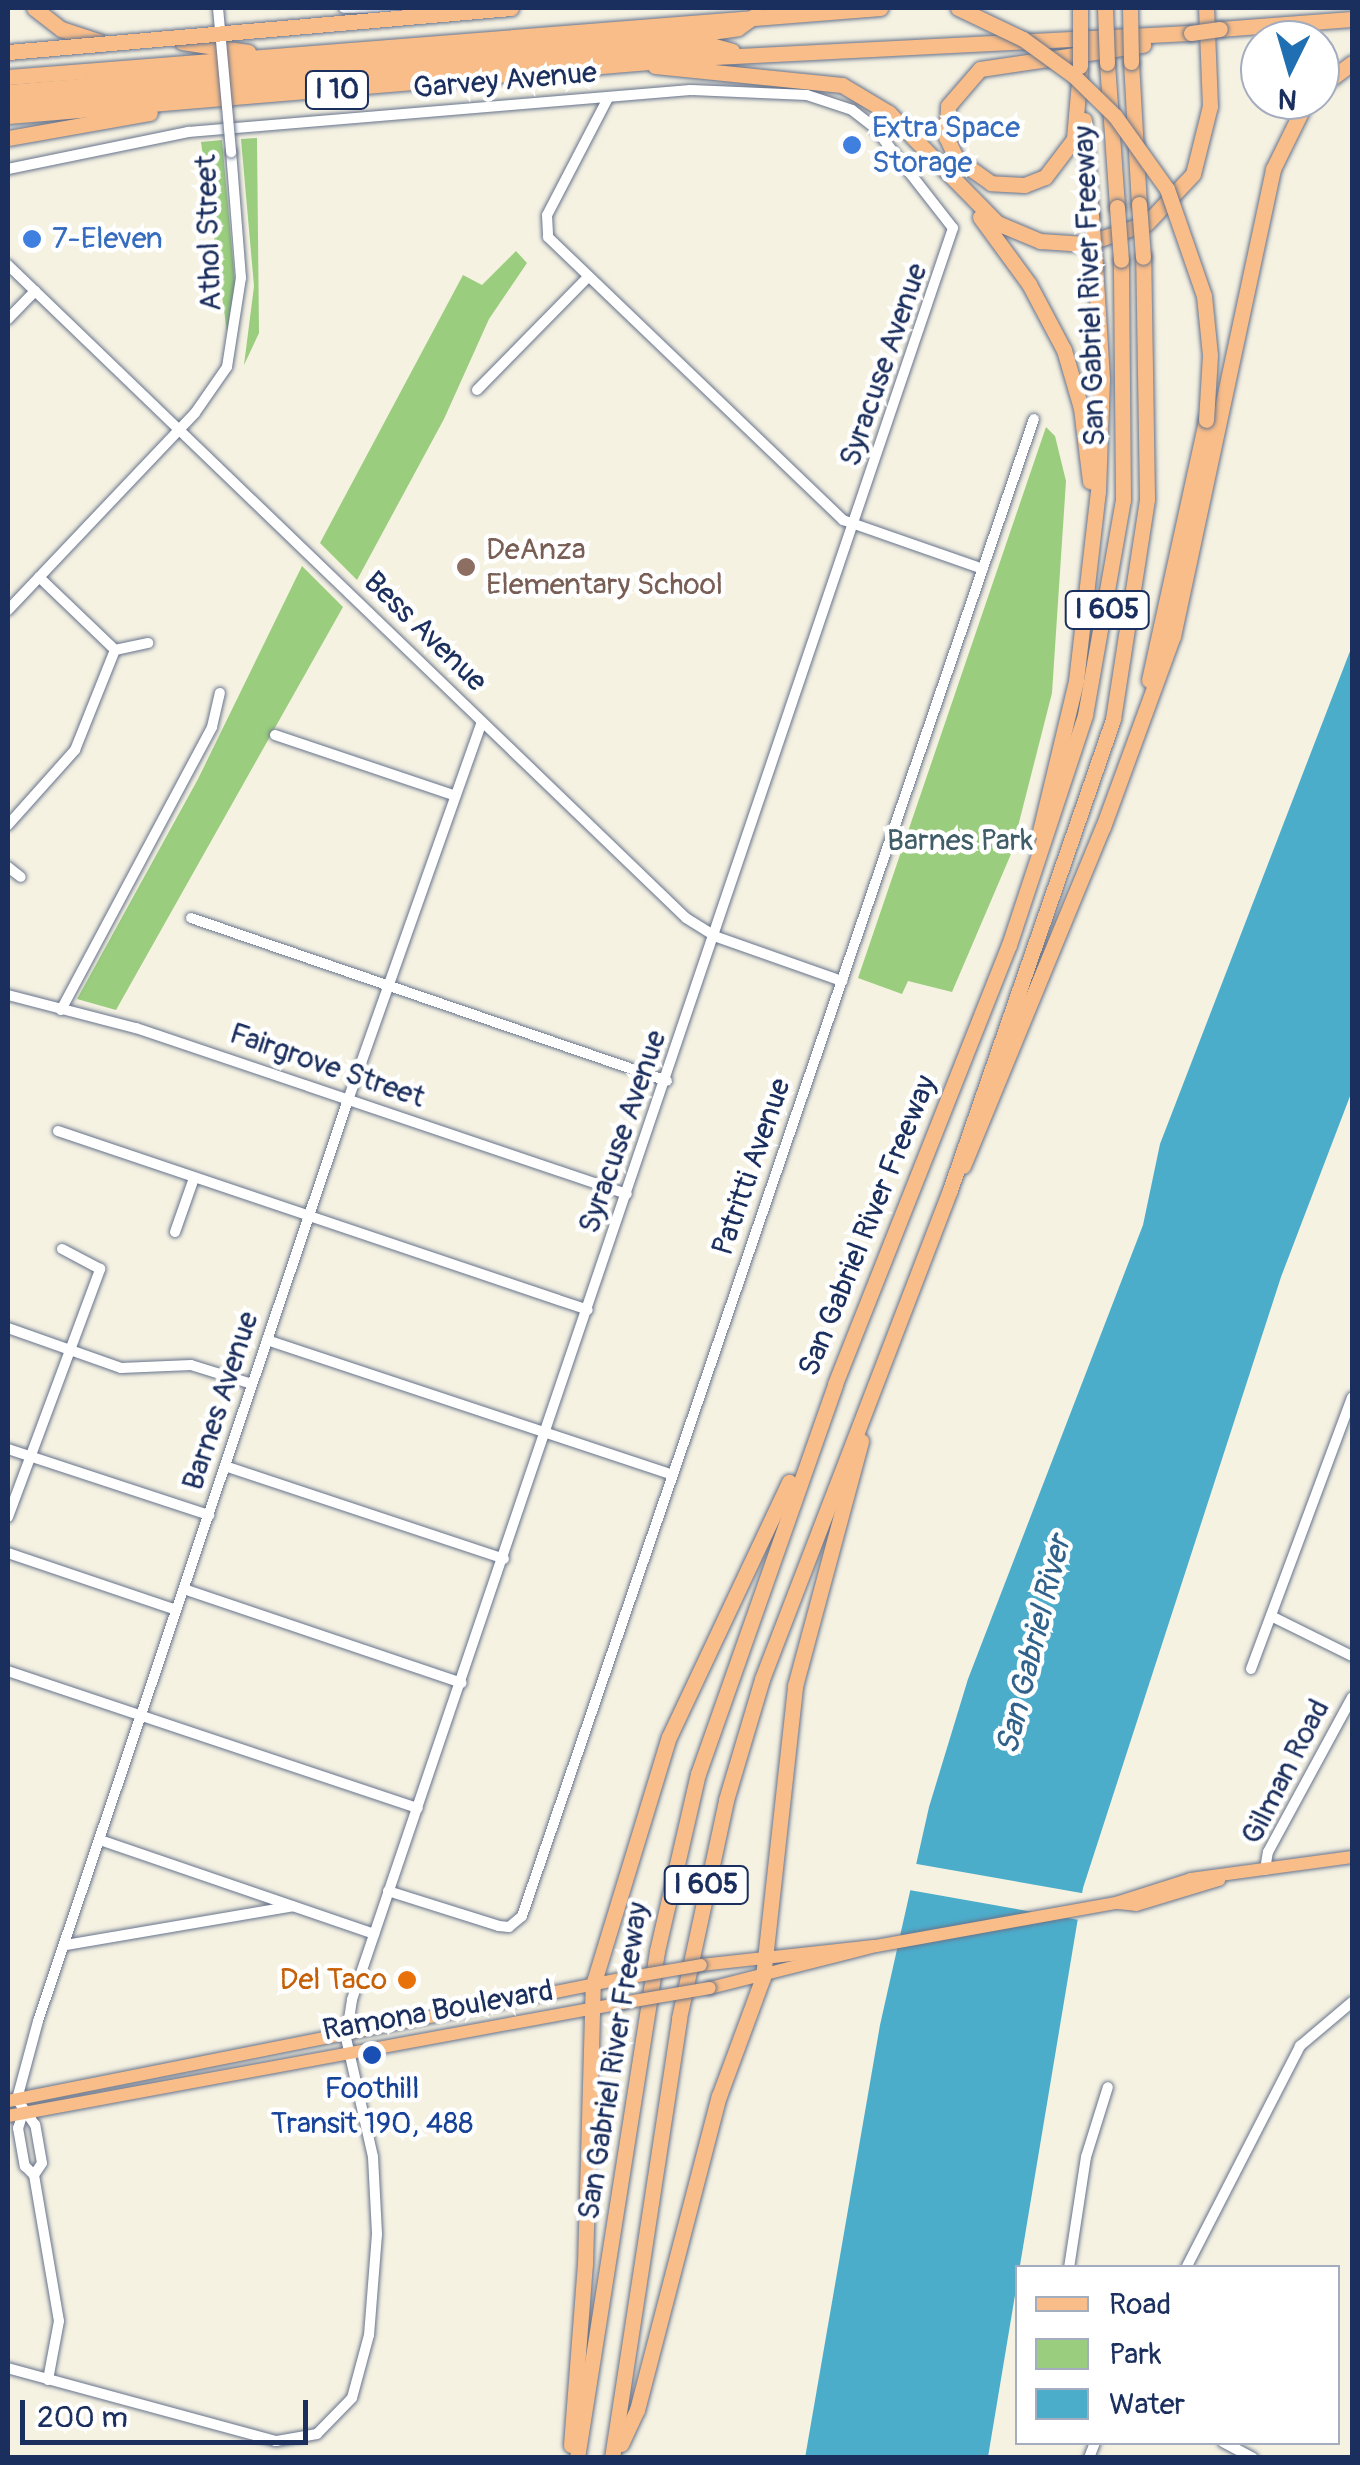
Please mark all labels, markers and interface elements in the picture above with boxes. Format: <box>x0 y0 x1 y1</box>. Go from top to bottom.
north arrow <box>1240 20 1340 120</box>
street label: Garvey Avenue <box>412 55 598 107</box>
road number: I 10 <box>304 67 370 113</box>
text: N <box>1277 80 1298 117</box>
place label: Extra Space Storage <box>872 110 1020 180</box>
street label: San Gabriel River Freeway <box>1066 125 1114 447</box>
marker: Extra Space Storage <box>841 134 863 156</box>
street label: Athol Street <box>188 154 230 312</box>
place label: 7-Eleven <box>52 221 163 257</box>
marker: 7-Eleven <box>21 228 43 250</box>
street label: Syracuse Avenue <box>832 259 936 471</box>
place label: DeAnza Elementary School <box>486 532 723 602</box>
marker: DeAnza Elementary School <box>455 556 477 578</box>
street label: Bess Avenue <box>356 564 494 700</box>
road number: I 605 <box>1064 587 1150 633</box>
park label: Barnes Park <box>887 823 1033 859</box>
street label: Fairgrove Street <box>225 1016 429 1116</box>
street label: Syracuse Avenue <box>571 1026 675 1238</box>
street label: San Gabriel River Freeway <box>791 1070 945 1382</box>
street label: Patritti Avenue <box>705 1074 799 1260</box>
street label: Barnes Avenue <box>175 1307 267 1495</box>
water label: San Gabriel River <box>988 1532 1080 1758</box>
street label: Gilman Road <box>1234 1694 1338 1850</box>
road number: I 605 <box>664 1862 748 1908</box>
street label: San Gabriel River Freeway <box>571 1900 657 2222</box>
place label: Del Taco <box>280 1962 387 1998</box>
marker: Del Taco <box>396 1969 418 1991</box>
street label: Ramona Boulevard <box>320 1973 556 2049</box>
marker: Foothill Transit 190, 488 <box>361 2044 383 2066</box>
place label: Foothill Transit 190, 488 <box>271 2071 473 2142</box>
legend <box>1015 2265 1340 2445</box>
text: Road <box>1109 2286 1171 2323</box>
text: Park <box>1109 2336 1162 2373</box>
scale bar <box>25 2380 312 2442</box>
text: Water <box>1109 2386 1185 2423</box>
text: 200 m <box>37 2399 128 2436</box>

